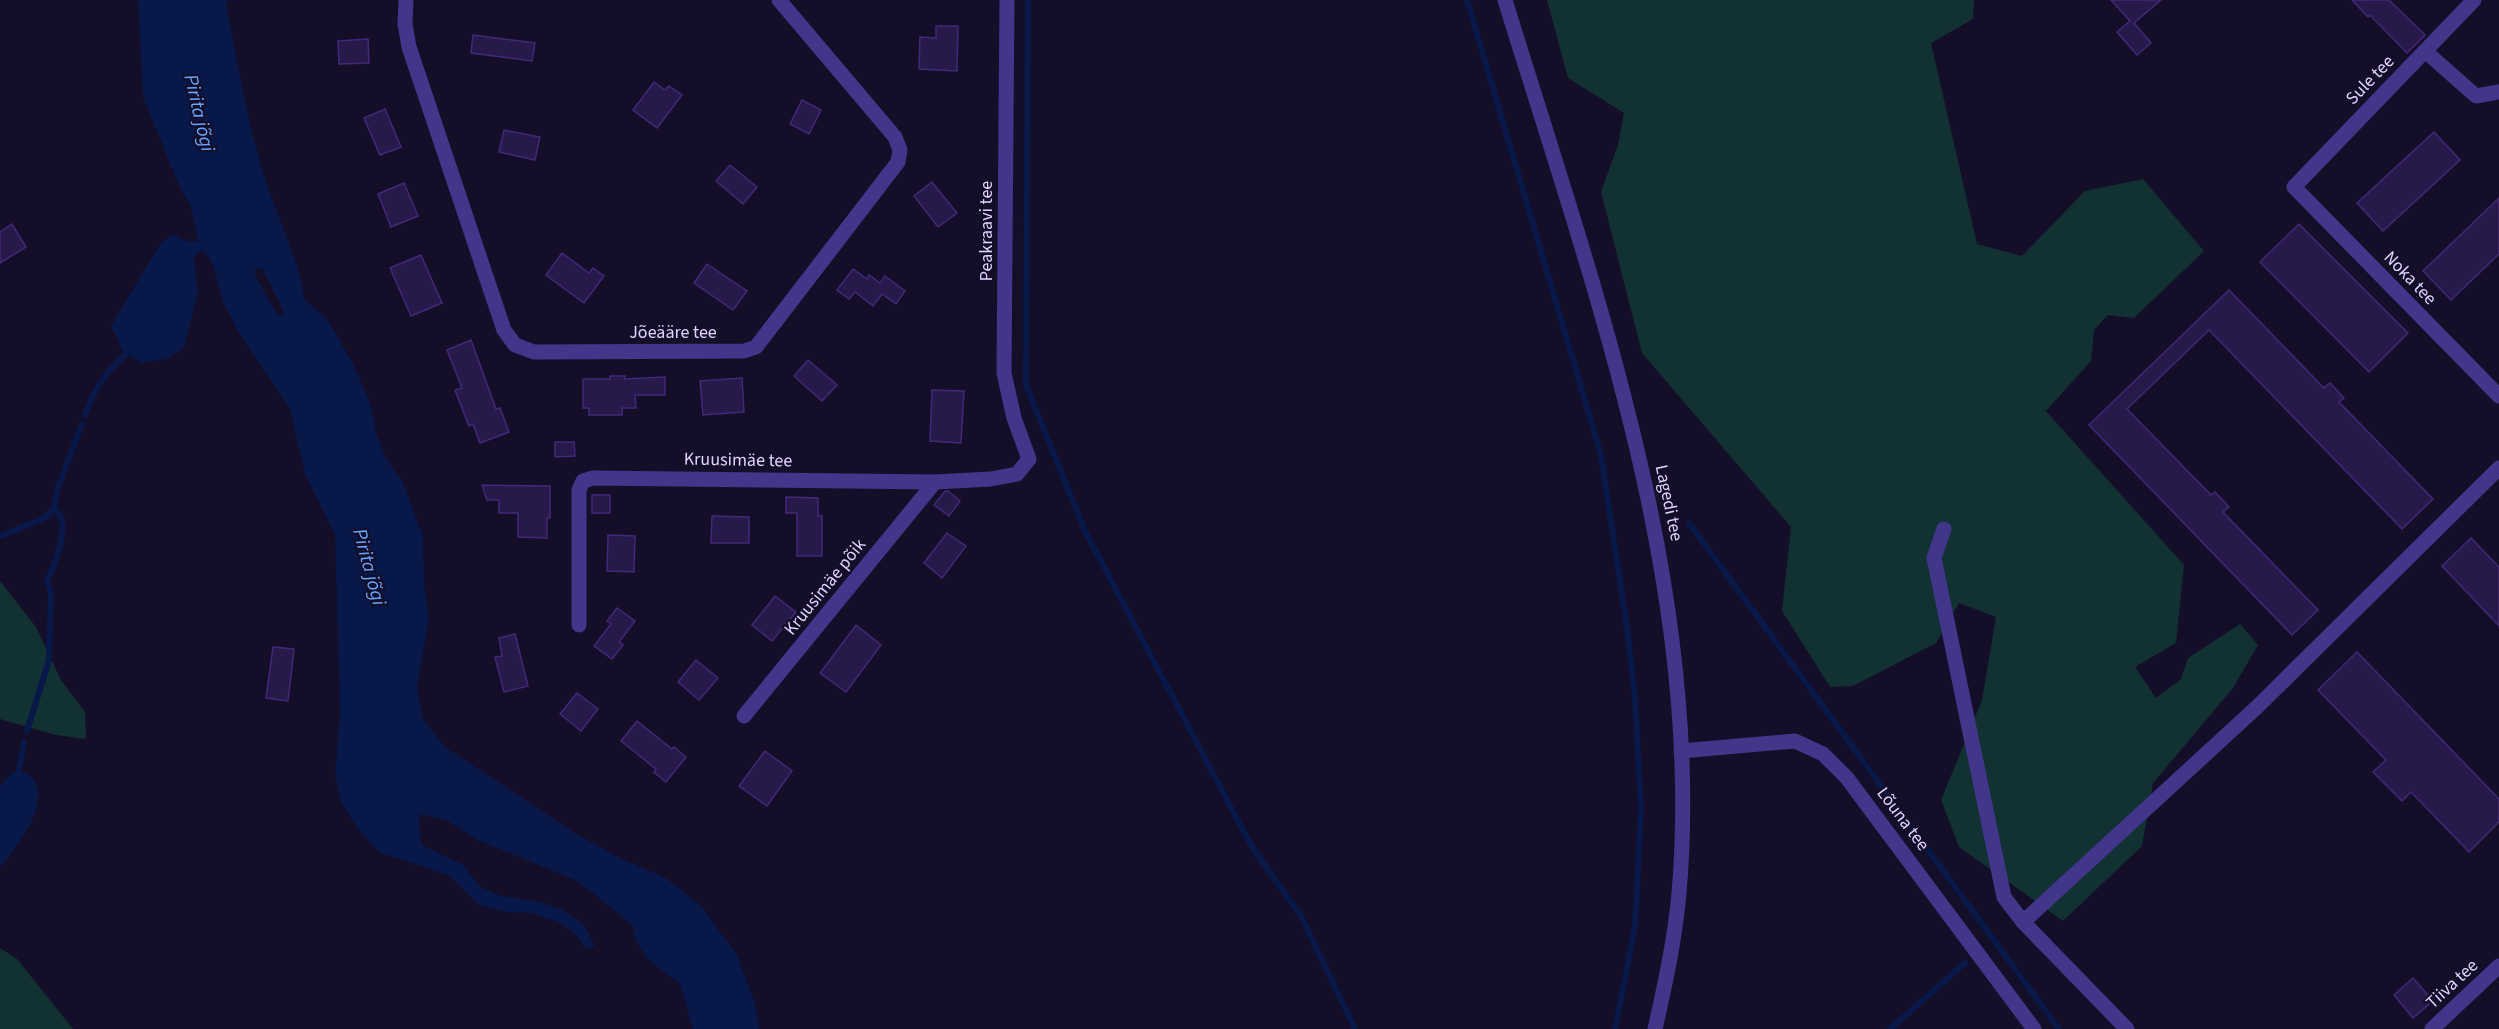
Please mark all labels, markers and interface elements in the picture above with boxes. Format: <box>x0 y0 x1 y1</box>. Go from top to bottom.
street label: Sule tee <box>2340 50 2400 110</box>
water label: Pirita jõgi <box>177 72 222 155</box>
street label: Peakraavi tee <box>974 181 999 281</box>
street label: Noka tee <box>2378 245 2442 311</box>
street label: Jõeääre tee <box>629 320 717 345</box>
street label: Kruusimäe tee <box>684 447 793 473</box>
street label: Lagedi tee <box>1649 463 1689 543</box>
water label: Pirita jõgi <box>345 525 393 609</box>
street label: Kruusimäe põik <box>778 533 872 641</box>
street label: Lõuna tee <box>1871 782 1935 856</box>
street label: Tiiva tee <box>2420 953 2484 1015</box>

